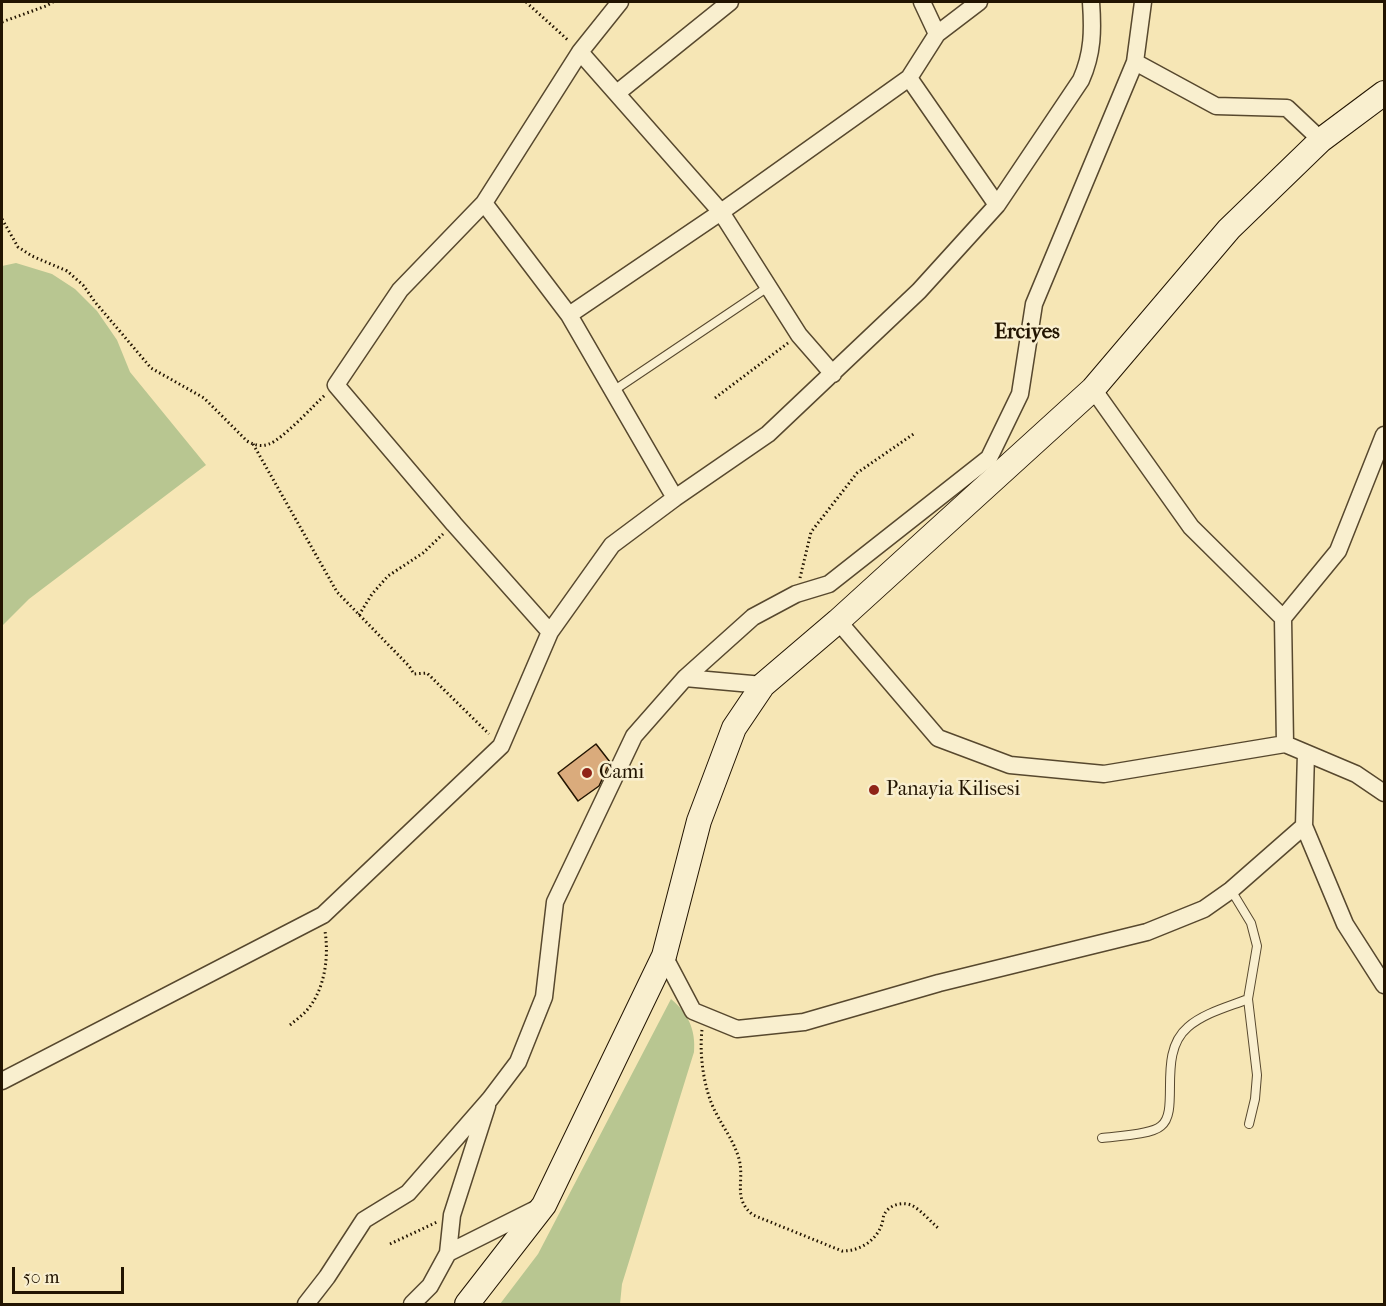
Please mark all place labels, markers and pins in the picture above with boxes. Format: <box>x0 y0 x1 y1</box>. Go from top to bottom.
place label: Cami <box>599 761 644 785</box>
marker: Cami <box>580 766 594 780</box>
place label: Panayia Kilisesi <box>886 778 1020 802</box>
marker: Panayia Kilisesi <box>867 783 881 797</box>

